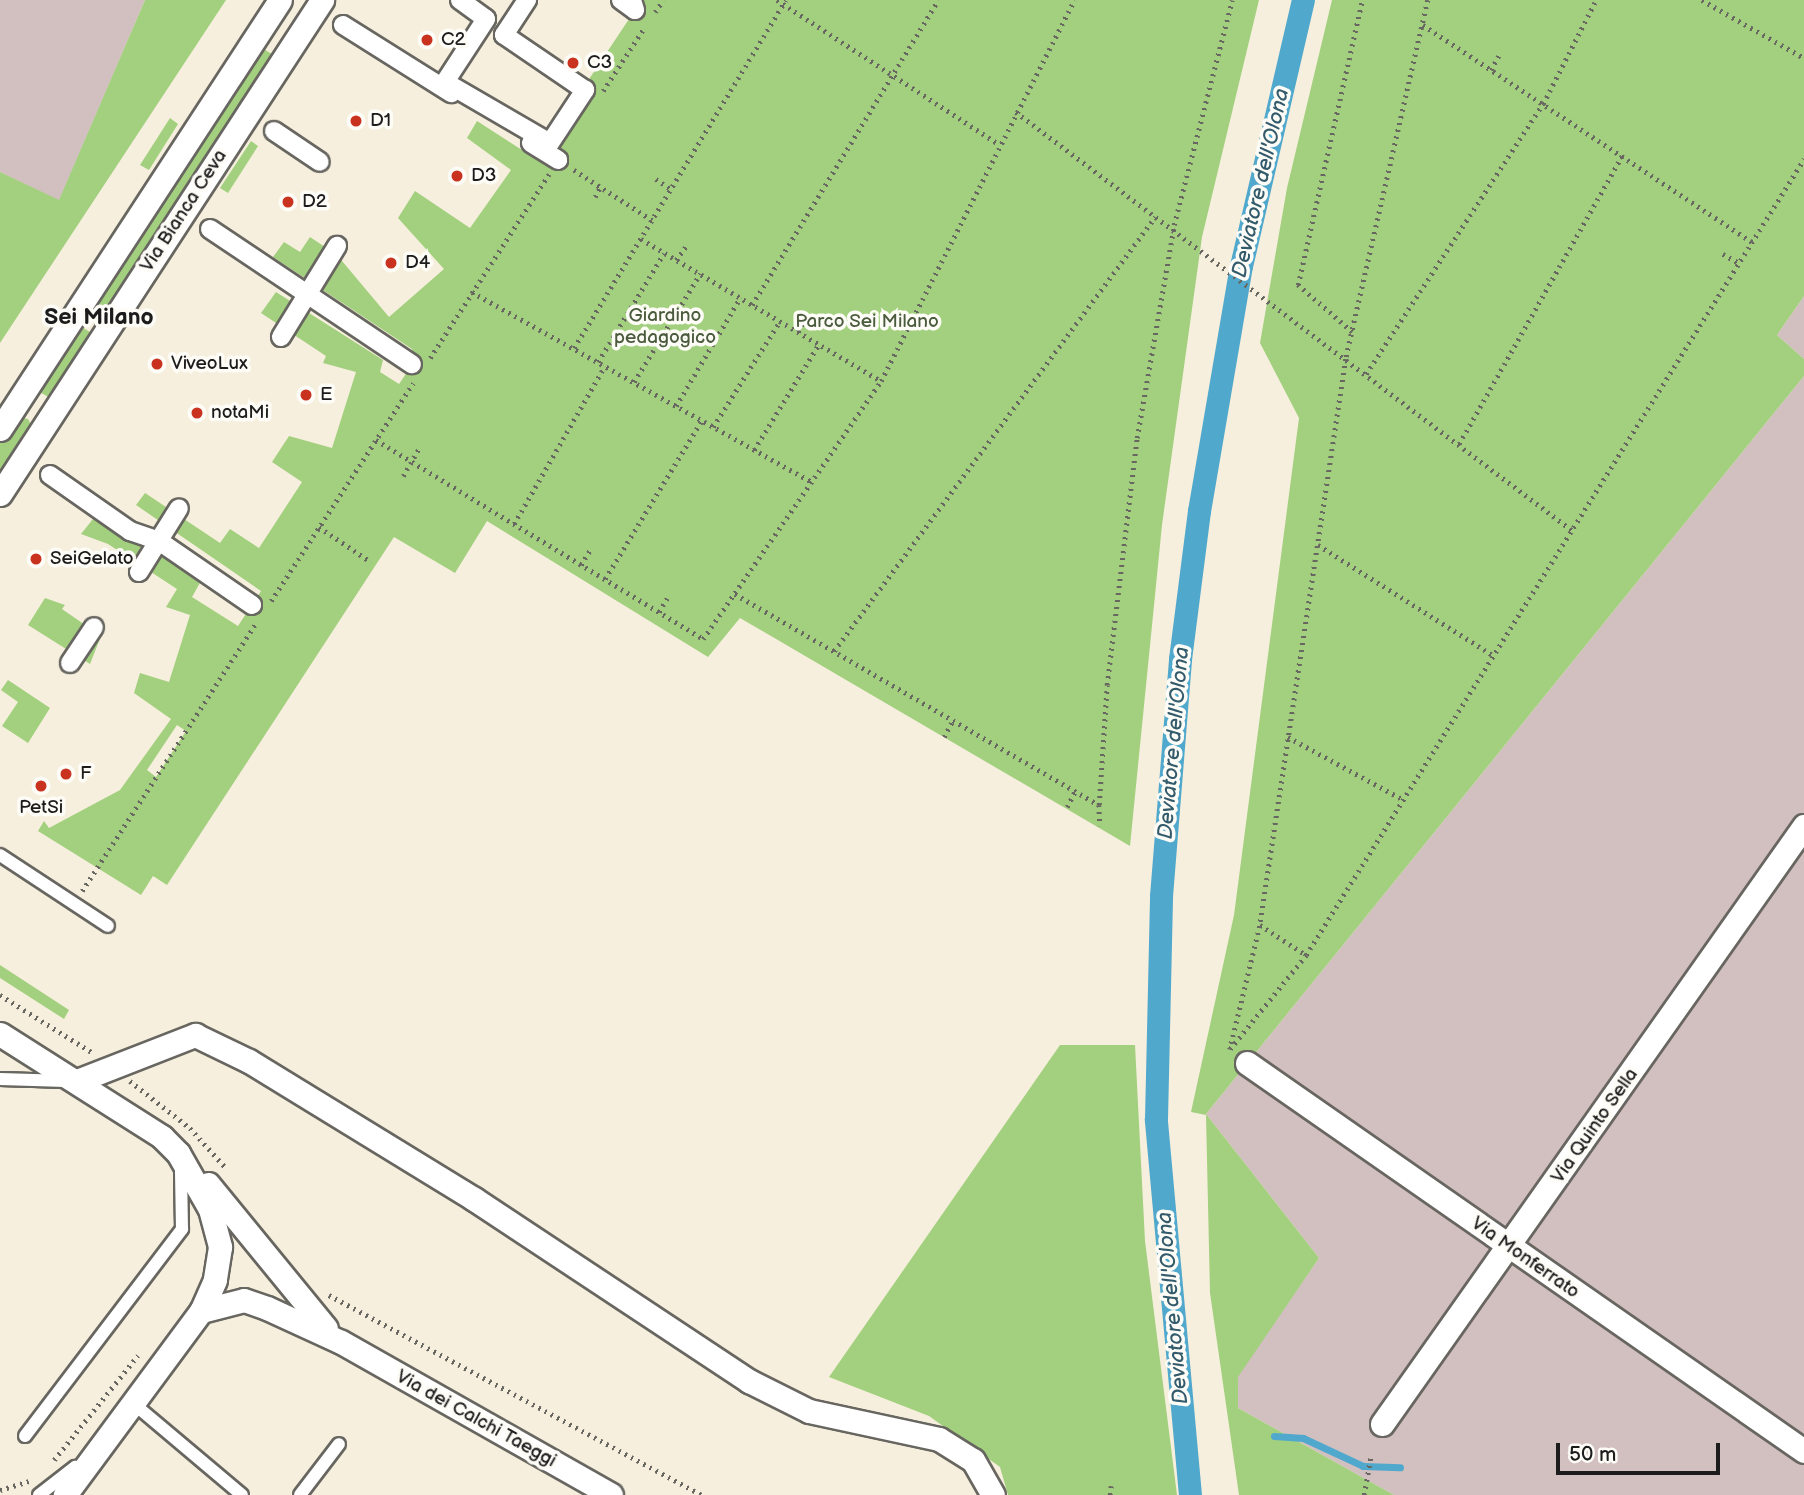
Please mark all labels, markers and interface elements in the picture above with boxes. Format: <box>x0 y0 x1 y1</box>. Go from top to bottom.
place label: C2 <box>441 29 466 51</box>
marker: C2 <box>419 32 435 48</box>
place label: C3 <box>587 52 612 74</box>
marker: C3 <box>565 55 581 71</box>
water label: Deviatore dell'Olona <box>1227 86 1295 280</box>
place label: D1 <box>370 110 391 132</box>
marker: D1 <box>348 113 364 129</box>
street label: Via Bianca Ceva <box>136 146 232 276</box>
place label: D3 <box>471 165 497 187</box>
marker: D3 <box>449 168 465 184</box>
place label: D2 <box>302 191 327 213</box>
marker: D2 <box>280 194 296 210</box>
place label: D4 <box>405 252 430 274</box>
marker: D4 <box>383 255 399 271</box>
district label: Sei Milano <box>44 303 154 331</box>
park label: Giardino pedagogico <box>614 305 716 349</box>
park label: Parco Sei Milano <box>795 311 939 333</box>
place label: ViveoLux <box>171 353 248 375</box>
marker: ViveoLux <box>149 356 165 372</box>
place label: E <box>320 384 333 406</box>
marker: E <box>298 387 314 403</box>
place label: notaMi <box>211 402 269 424</box>
marker: notaMi <box>189 405 205 421</box>
place label: SeiGelato <box>50 548 134 570</box>
marker: SeiGelato <box>28 551 44 567</box>
water label: Deviatore dell'Olona <box>1153 646 1195 840</box>
place label: F <box>80 763 91 785</box>
marker: F <box>58 766 74 782</box>
marker: PetSi <box>33 778 49 794</box>
place label: PetSi <box>19 797 63 819</box>
street label: Via Quinto Sella <box>1547 1064 1643 1188</box>
water label: Deviatore dell'Olona <box>1152 1211 1194 1405</box>
street label: Via Monferrato <box>1467 1212 1583 1304</box>
street label: Via dei Calchi Taeggi <box>392 1365 560 1473</box>
scale bar <box>1559 1428 1724 1472</box>
text: 50 m <box>1569 1442 1616 1467</box>

